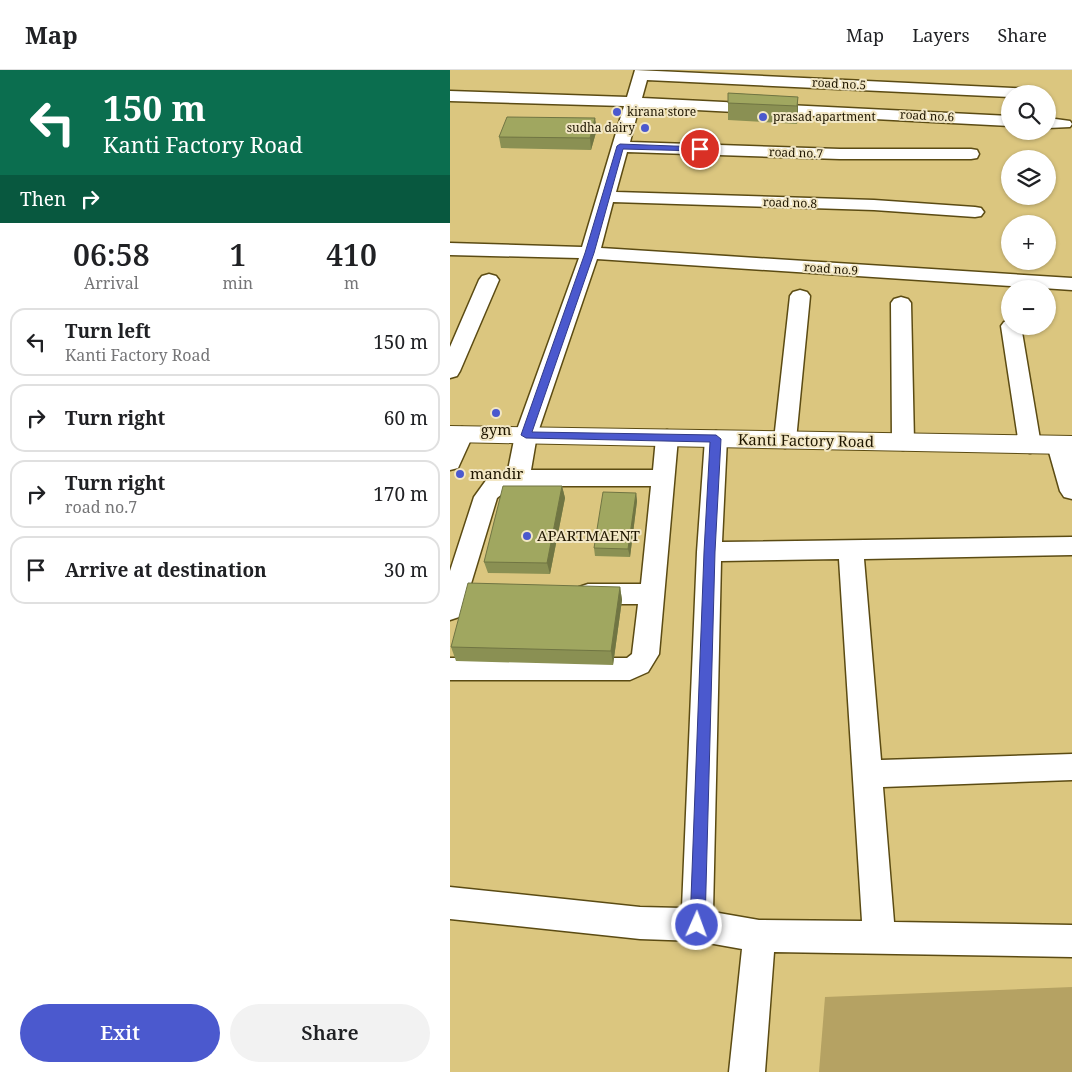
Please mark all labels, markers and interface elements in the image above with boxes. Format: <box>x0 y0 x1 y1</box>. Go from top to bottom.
text: Map <box>25 18 78 51</box>
text: Map <box>846 23 884 47</box>
text: Layers <box>912 23 970 47</box>
text: Share <box>998 23 1047 47</box>
street label: road no.5 <box>812 74 867 93</box>
text: 150 m <box>103 84 206 131</box>
map controls <box>1001 85 1056 335</box>
button: search <box>1001 85 1056 140</box>
icon: left <box>20 90 85 155</box>
place label: kirana store <box>627 103 696 120</box>
marker: kirana store <box>611 106 623 118</box>
street label: road no.6 <box>900 106 955 125</box>
place label: prasad apartment <box>773 108 876 125</box>
marker: prasad apartment <box>757 111 769 123</box>
place label: sudha dairy <box>567 119 635 136</box>
marker: sudha dairy <box>639 122 651 134</box>
pin <box>679 128 721 170</box>
text: Kanti Factory Road <box>103 129 303 159</box>
icon: arrive <box>686 135 714 163</box>
street label: road no.7 <box>769 143 824 162</box>
button: layers <box>1001 150 1056 205</box>
icon: right <box>76 185 104 213</box>
text: Then <box>20 186 66 212</box>
street label: road no.8 <box>763 193 818 212</box>
button: + <box>1001 215 1056 270</box>
text: 06:58 <box>73 234 150 275</box>
text: 1 <box>229 234 246 275</box>
text: 410 <box>326 234 377 275</box>
street label: road no.9 <box>803 258 859 279</box>
text: Arrival <box>84 272 139 294</box>
text: min <box>223 272 253 294</box>
text: m <box>344 272 359 294</box>
button: − <box>1001 280 1056 335</box>
text: Turn left <box>65 318 151 344</box>
icon: left <box>22 328 50 356</box>
text: 150 m <box>373 329 428 355</box>
text: Kanti Factory Road <box>65 344 210 366</box>
icon: right <box>22 404 50 432</box>
text: Turn right <box>65 405 165 431</box>
text: 60 m <box>384 405 428 431</box>
marker: gym <box>490 407 502 419</box>
place label: gym <box>481 419 511 439</box>
street label: Kanti Factory Road <box>738 429 874 451</box>
place label: mandir <box>470 463 523 483</box>
marker: mandir <box>454 468 466 480</box>
text: Turn right <box>65 470 165 496</box>
icon: right <box>22 480 50 508</box>
text: 170 m <box>373 481 428 507</box>
text: road no.7 <box>65 496 137 518</box>
place label: APARTMAENT <box>537 525 640 545</box>
marker: APARTMAENT <box>521 530 533 542</box>
icon: arrive <box>22 556 50 584</box>
text: Arrive at destination <box>65 557 267 583</box>
text: 30 m <box>384 557 428 583</box>
position arrow <box>670 898 722 950</box>
button: Exit <box>20 1004 220 1062</box>
button: Share <box>230 1004 430 1062</box>

